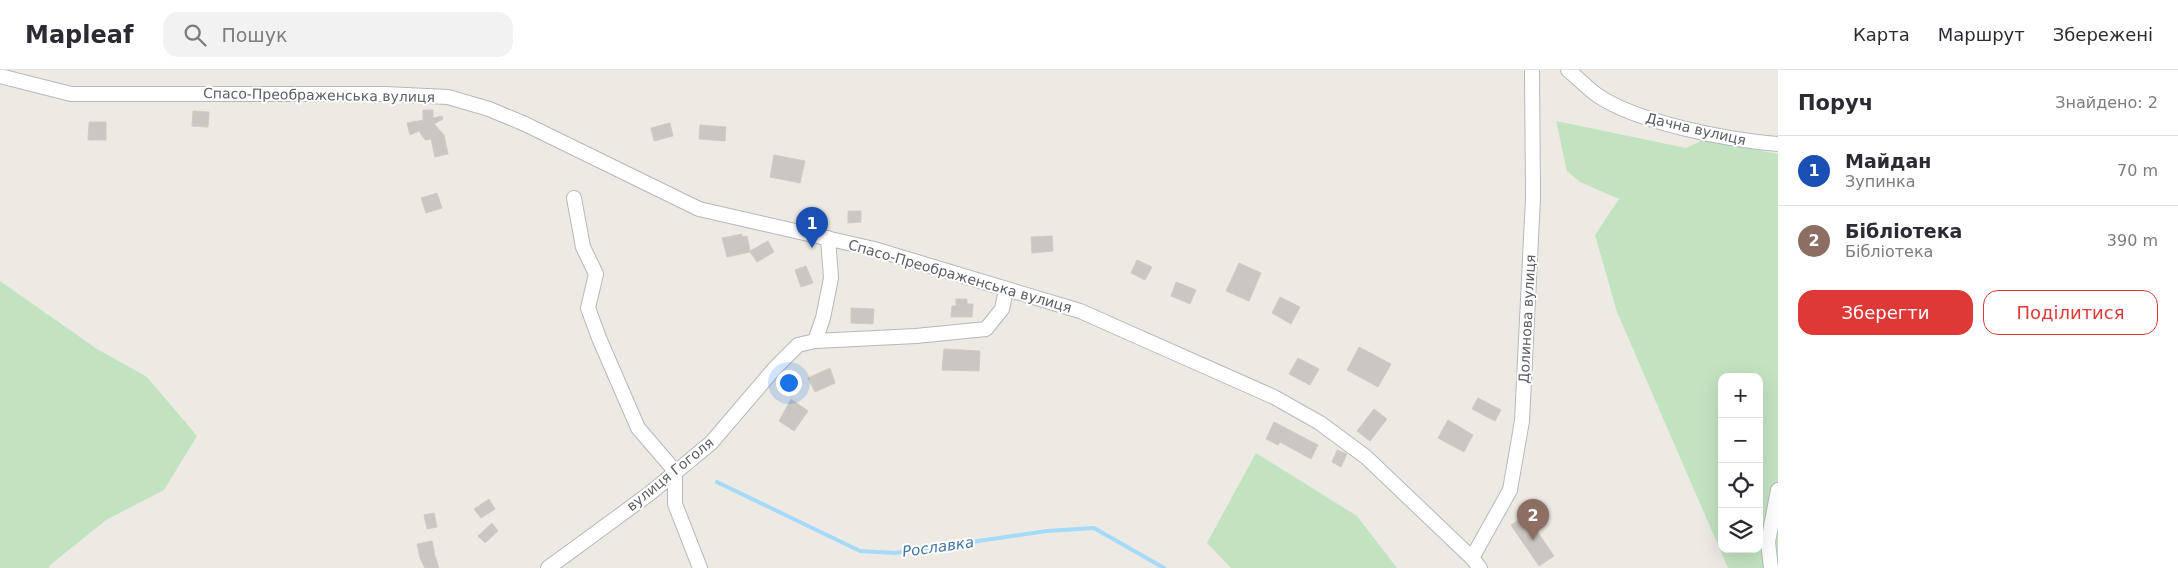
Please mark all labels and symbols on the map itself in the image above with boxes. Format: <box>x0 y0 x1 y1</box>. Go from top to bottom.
street label: Спасо-Преображенська вулиця <box>203 85 435 105</box>
street label: Дачна вулиця <box>1644 110 1748 148</box>
pin: 1 <box>796 207 828 248</box>
street label: Спасо-Преображенська вулиця <box>846 236 1074 316</box>
street label: Долинова вулиця <box>1516 254 1538 384</box>
your location <box>776 370 802 396</box>
street label: вулиця Гоголя <box>623 434 717 514</box>
pin: 2 <box>1517 499 1549 540</box>
water label: Рославка <box>901 533 975 561</box>

